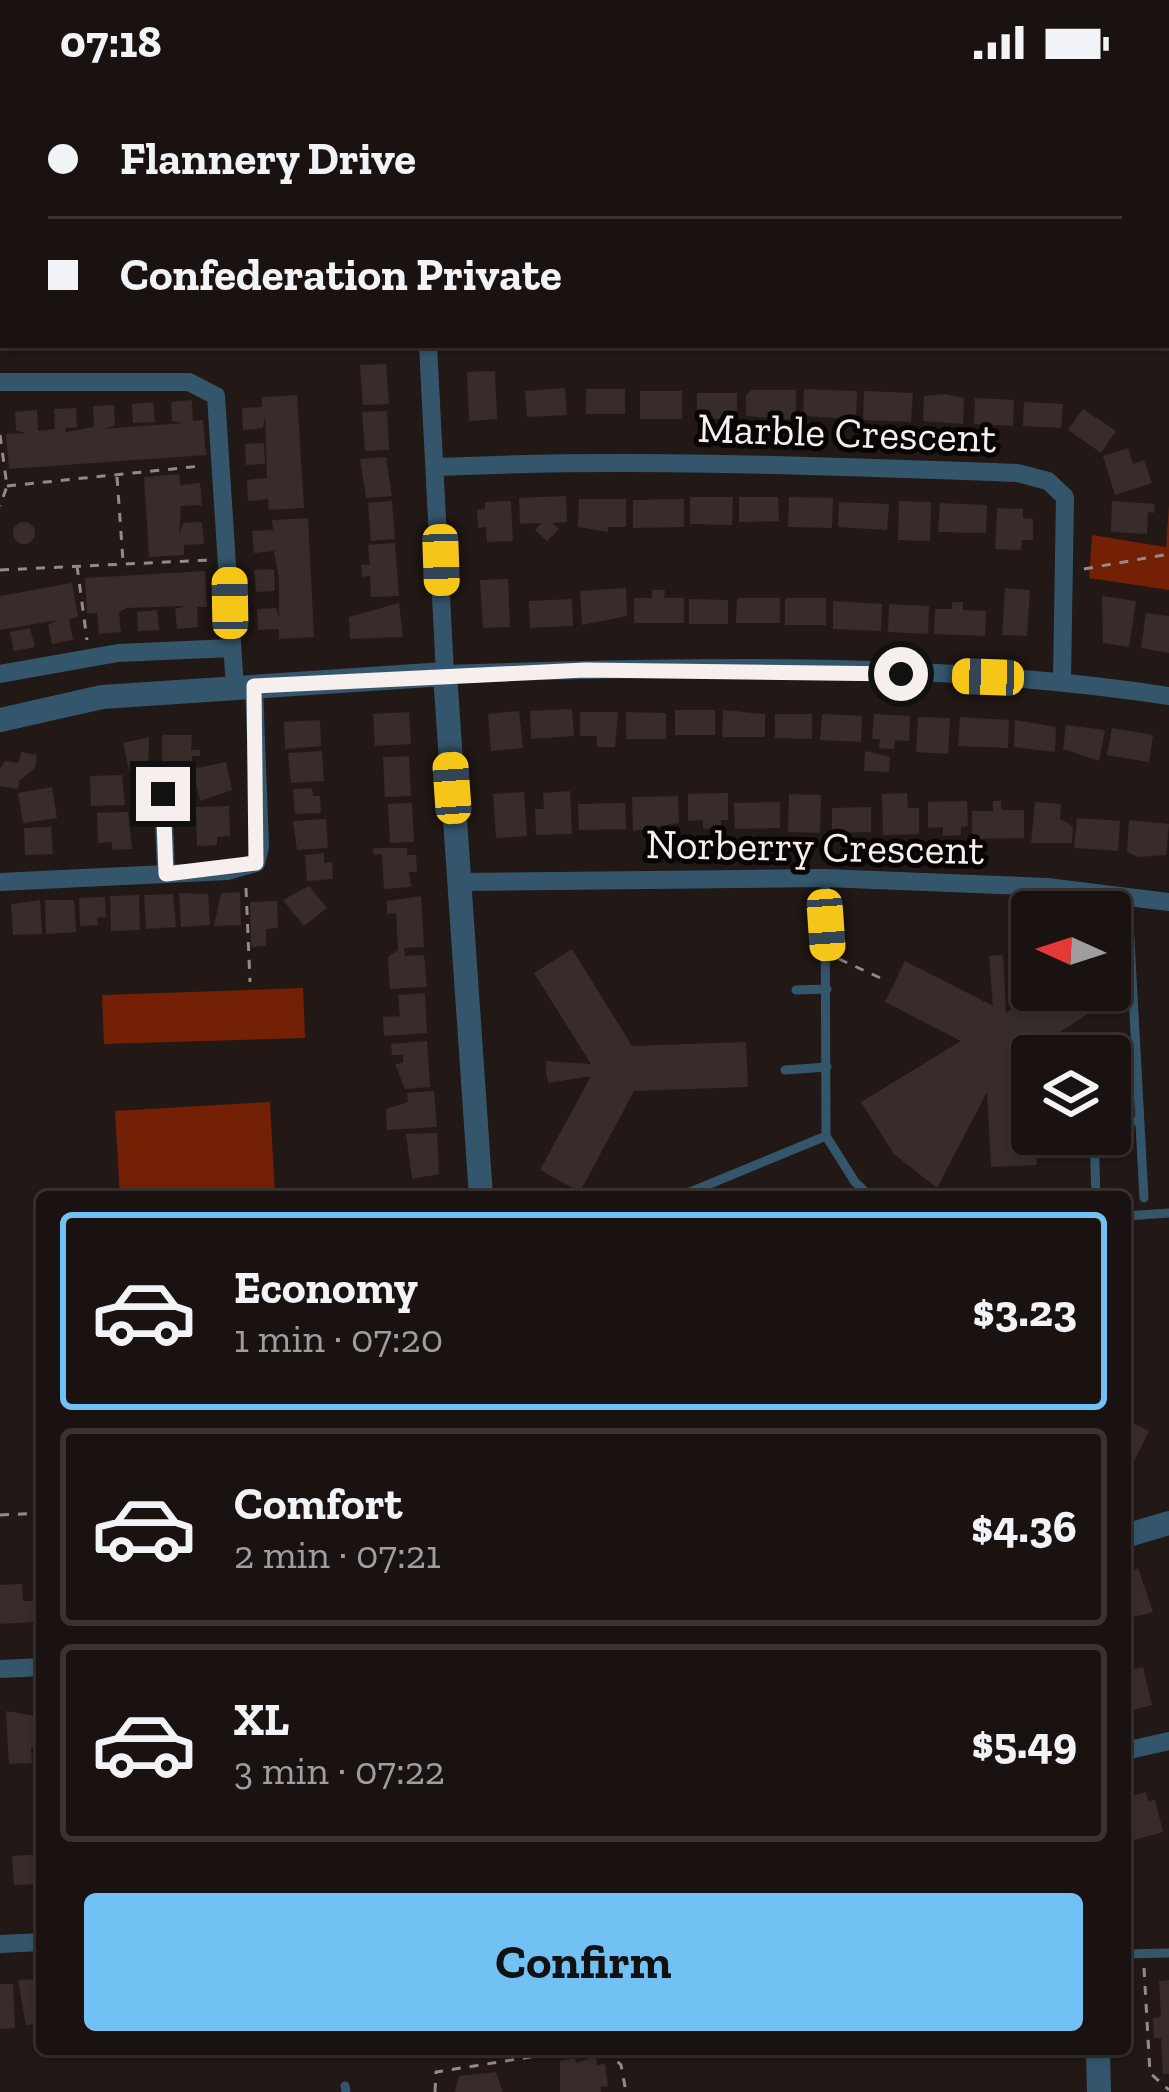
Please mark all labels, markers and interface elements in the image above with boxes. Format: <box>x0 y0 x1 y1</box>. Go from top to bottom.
text: 07:18 <box>60 15 162 69</box>
text: Flannery Drive <box>120 132 416 186</box>
text: Confederation Private <box>120 248 562 302</box>
street label: Marble Crescent <box>697 402 998 463</box>
car <box>422 523 460 597</box>
car <box>211 567 249 639</box>
route start <box>874 647 928 701</box>
car <box>951 658 1025 696</box>
car <box>432 751 472 825</box>
route end <box>136 767 190 821</box>
street label: Norberry Crescent <box>645 818 985 875</box>
car <box>806 888 846 962</box>
north arrow <box>1011 891 1131 1011</box>
map controls <box>1011 891 1131 1155</box>
button: layers <box>1011 1035 1131 1155</box>
icon: car <box>90 1257 198 1365</box>
text: Economy <box>234 1261 418 1315</box>
text: $3.23 <box>973 1284 1077 1338</box>
text: 1 min · 07:20 <box>234 1315 443 1362</box>
icon: car <box>90 1473 198 1581</box>
text: Comfort <box>234 1477 402 1531</box>
text: $4.36 <box>971 1500 1077 1554</box>
text: 2 min · 07:21 <box>234 1531 441 1578</box>
icon: car <box>90 1689 198 1797</box>
text: XL <box>234 1693 289 1747</box>
text: $5.49 <box>971 1716 1077 1770</box>
text: 3 min · 07:22 <box>234 1747 445 1794</box>
button: Confirm <box>84 1893 1083 2031</box>

